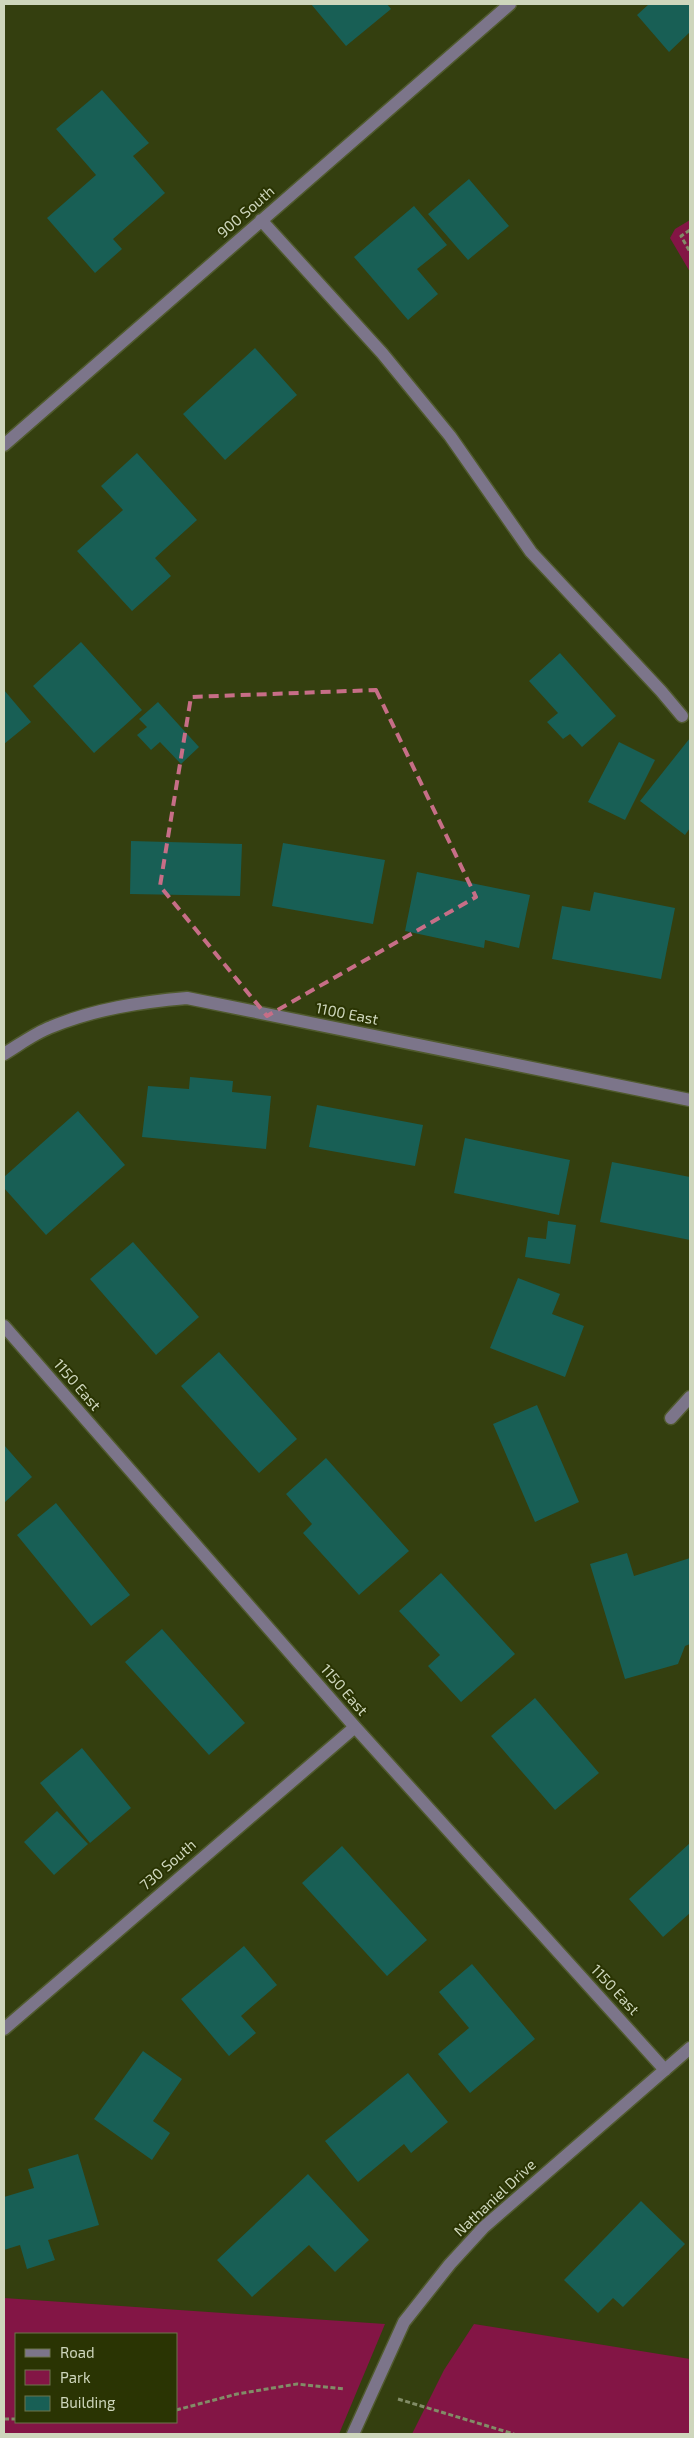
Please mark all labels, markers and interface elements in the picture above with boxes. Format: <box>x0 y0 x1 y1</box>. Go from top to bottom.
street label: 900 South <box>213 182 278 241</box>
street label: 1100 East <box>314 998 380 1028</box>
street label: 1150 East <box>51 1355 105 1414</box>
street label: 1150 East <box>318 1660 372 1719</box>
street label: 730 South <box>136 1835 199 1893</box>
street label: 1150 East <box>588 1960 644 2018</box>
street label: Nathaniel Drive <box>450 2155 539 2240</box>
legend <box>15 2333 178 2423</box>
text: Road <box>60 2343 95 2361</box>
text: Park <box>60 2368 91 2386</box>
text: Building <box>60 2393 116 2411</box>

